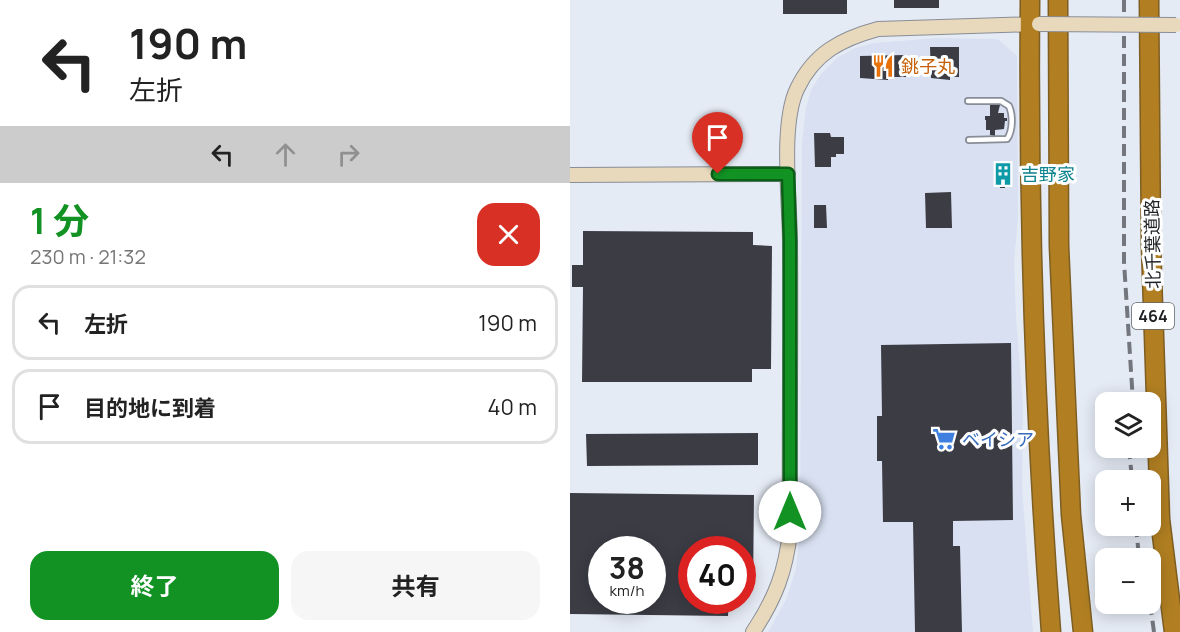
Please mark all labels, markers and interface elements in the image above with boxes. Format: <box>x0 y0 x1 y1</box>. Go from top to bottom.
text: 190 m <box>129 14 247 72</box>
icon: left <box>30 24 108 102</box>
restaurant icon: 銚子丸 <box>870 53 896 79</box>
place label: 銚子丸 <box>901 54 955 78</box>
text: 左折 <box>129 71 183 108</box>
pin <box>692 112 743 174</box>
icon: arrive <box>701 121 734 154</box>
icon: left <box>206 138 239 171</box>
icon: ahead <box>269 138 302 171</box>
icon: right <box>332 138 365 171</box>
building icon: 吉野家 <box>990 161 1016 187</box>
place label: 吉野家 <box>1021 162 1075 186</box>
text: 1 分 <box>30 196 89 245</box>
street label: 北千葉道路 <box>1139 199 1165 289</box>
button: close <box>477 203 540 266</box>
text: 230 m · 21:32 <box>30 243 146 270</box>
road number: 464 <box>1132 303 1174 329</box>
icon: left <box>33 306 66 339</box>
text: 190 m <box>478 308 537 338</box>
text: 左折 <box>84 309 128 339</box>
icon: arrive <box>33 390 66 423</box>
text: 40 m <box>488 392 537 422</box>
map controls <box>1095 392 1161 614</box>
button: layers <box>1095 392 1161 458</box>
text: 目的地に到着 <box>84 393 216 423</box>
supermarket icon: ベイシア <box>931 426 957 452</box>
place label: ベイシア <box>962 427 1034 451</box>
button: + <box>1095 470 1161 536</box>
position arrow <box>758 480 822 544</box>
speed limit sign: 40 <box>678 536 756 614</box>
text: 38 <box>609 547 645 588</box>
button: − <box>1095 548 1161 614</box>
button: 終了 <box>30 551 279 620</box>
button: 共有 <box>291 551 540 620</box>
text: km/h <box>610 580 644 601</box>

